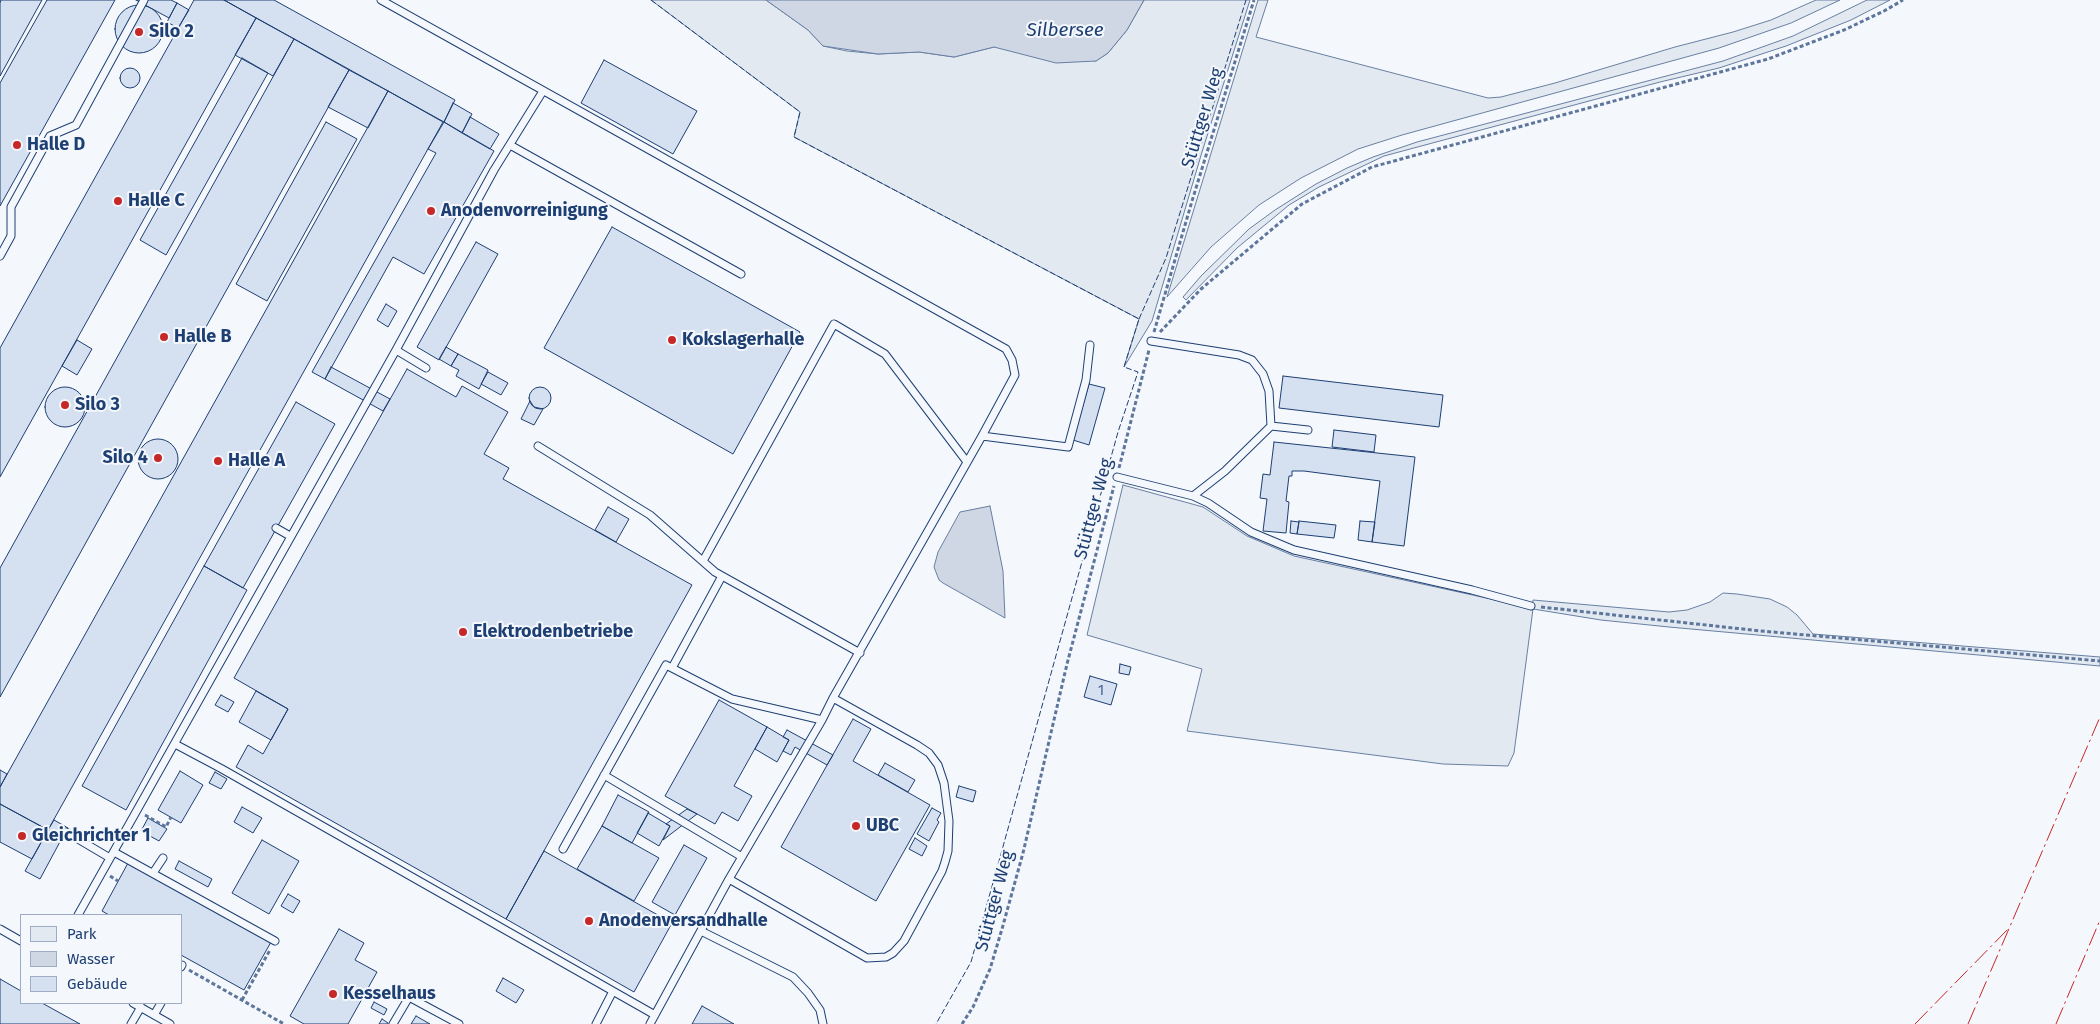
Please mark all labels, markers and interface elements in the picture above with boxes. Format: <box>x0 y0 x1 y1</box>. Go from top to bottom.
water label: Silbersee <box>1026 20 1104 42</box>
place label: Silo 2 <box>149 21 194 43</box>
marker: Silo 2 <box>133 26 145 38</box>
street label: Stüttger Weg <box>1177 65 1229 171</box>
place label: Halle D <box>27 134 85 156</box>
marker: Halle D <box>11 139 23 151</box>
place label: Halle C <box>128 190 185 212</box>
marker: Halle C <box>112 195 124 207</box>
place label: Anodenvorreinigung <box>441 200 608 222</box>
marker: Anodenvorreinigung <box>425 205 437 217</box>
place label: Halle B <box>174 326 232 348</box>
place label: Kokslagerhalle <box>682 329 804 351</box>
marker: Halle B <box>158 331 170 343</box>
marker: Kokslagerhalle <box>666 334 678 346</box>
place label: Silo 3 <box>75 394 120 416</box>
marker: Silo 3 <box>59 399 71 411</box>
place label: Silo 4 <box>102 447 148 469</box>
place label: Halle A <box>228 450 285 472</box>
marker: Silo 4 <box>152 452 164 464</box>
marker: Halle A <box>212 455 224 467</box>
street label: Stüttger Weg <box>1070 456 1118 562</box>
place label: Elektrodenbetriebe <box>473 621 633 643</box>
marker: Elektrodenbetriebe <box>457 626 469 638</box>
house number: 1 <box>1098 682 1104 700</box>
place label: UBC <box>866 815 899 837</box>
marker: UBC <box>850 820 862 832</box>
place label: Gleichrichter 1 <box>32 825 151 847</box>
marker: Gleichrichter 1 <box>16 830 28 842</box>
street label: Stüttger Weg <box>971 848 1019 954</box>
place label: Anodenversandhalle <box>599 910 768 932</box>
legend <box>20 914 182 1004</box>
marker: Anodenversandhalle <box>583 915 595 927</box>
text: Park <box>67 925 97 943</box>
text: Wasser <box>67 950 115 968</box>
text: Gebäude <box>67 975 127 993</box>
place label: Kesselhaus <box>343 983 436 1005</box>
marker: Kesselhaus <box>327 988 339 1000</box>

